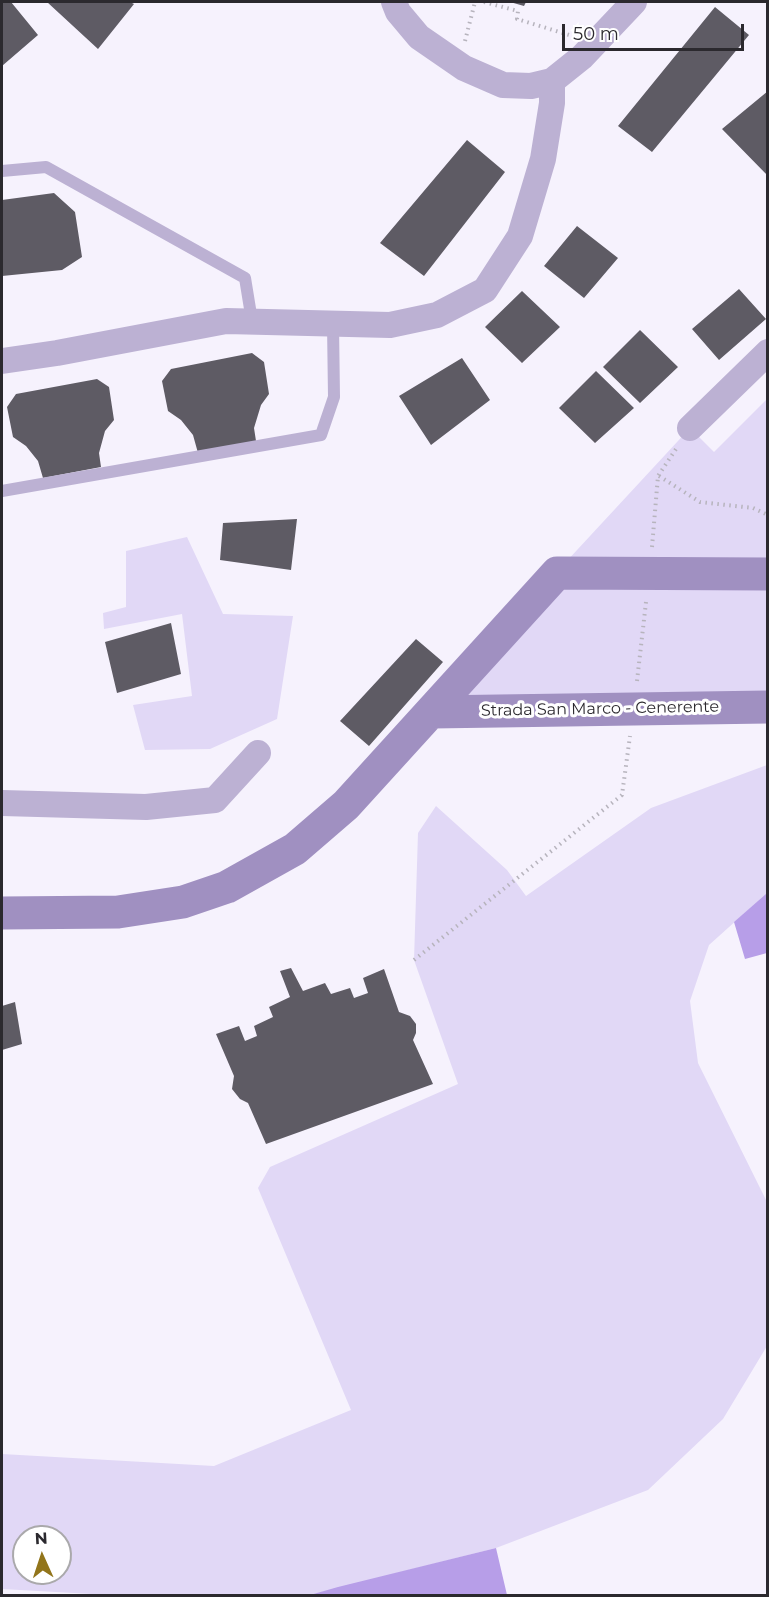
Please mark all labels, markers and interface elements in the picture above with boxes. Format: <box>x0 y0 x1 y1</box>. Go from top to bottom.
scale bar <box>565 12 746 50</box>
text: 50 m <box>573 23 619 45</box>
street label: Strada San Marco - Cenerente <box>481 697 719 721</box>
north arrow <box>12 1525 72 1585</box>
text: N <box>34 1529 48 1548</box>

